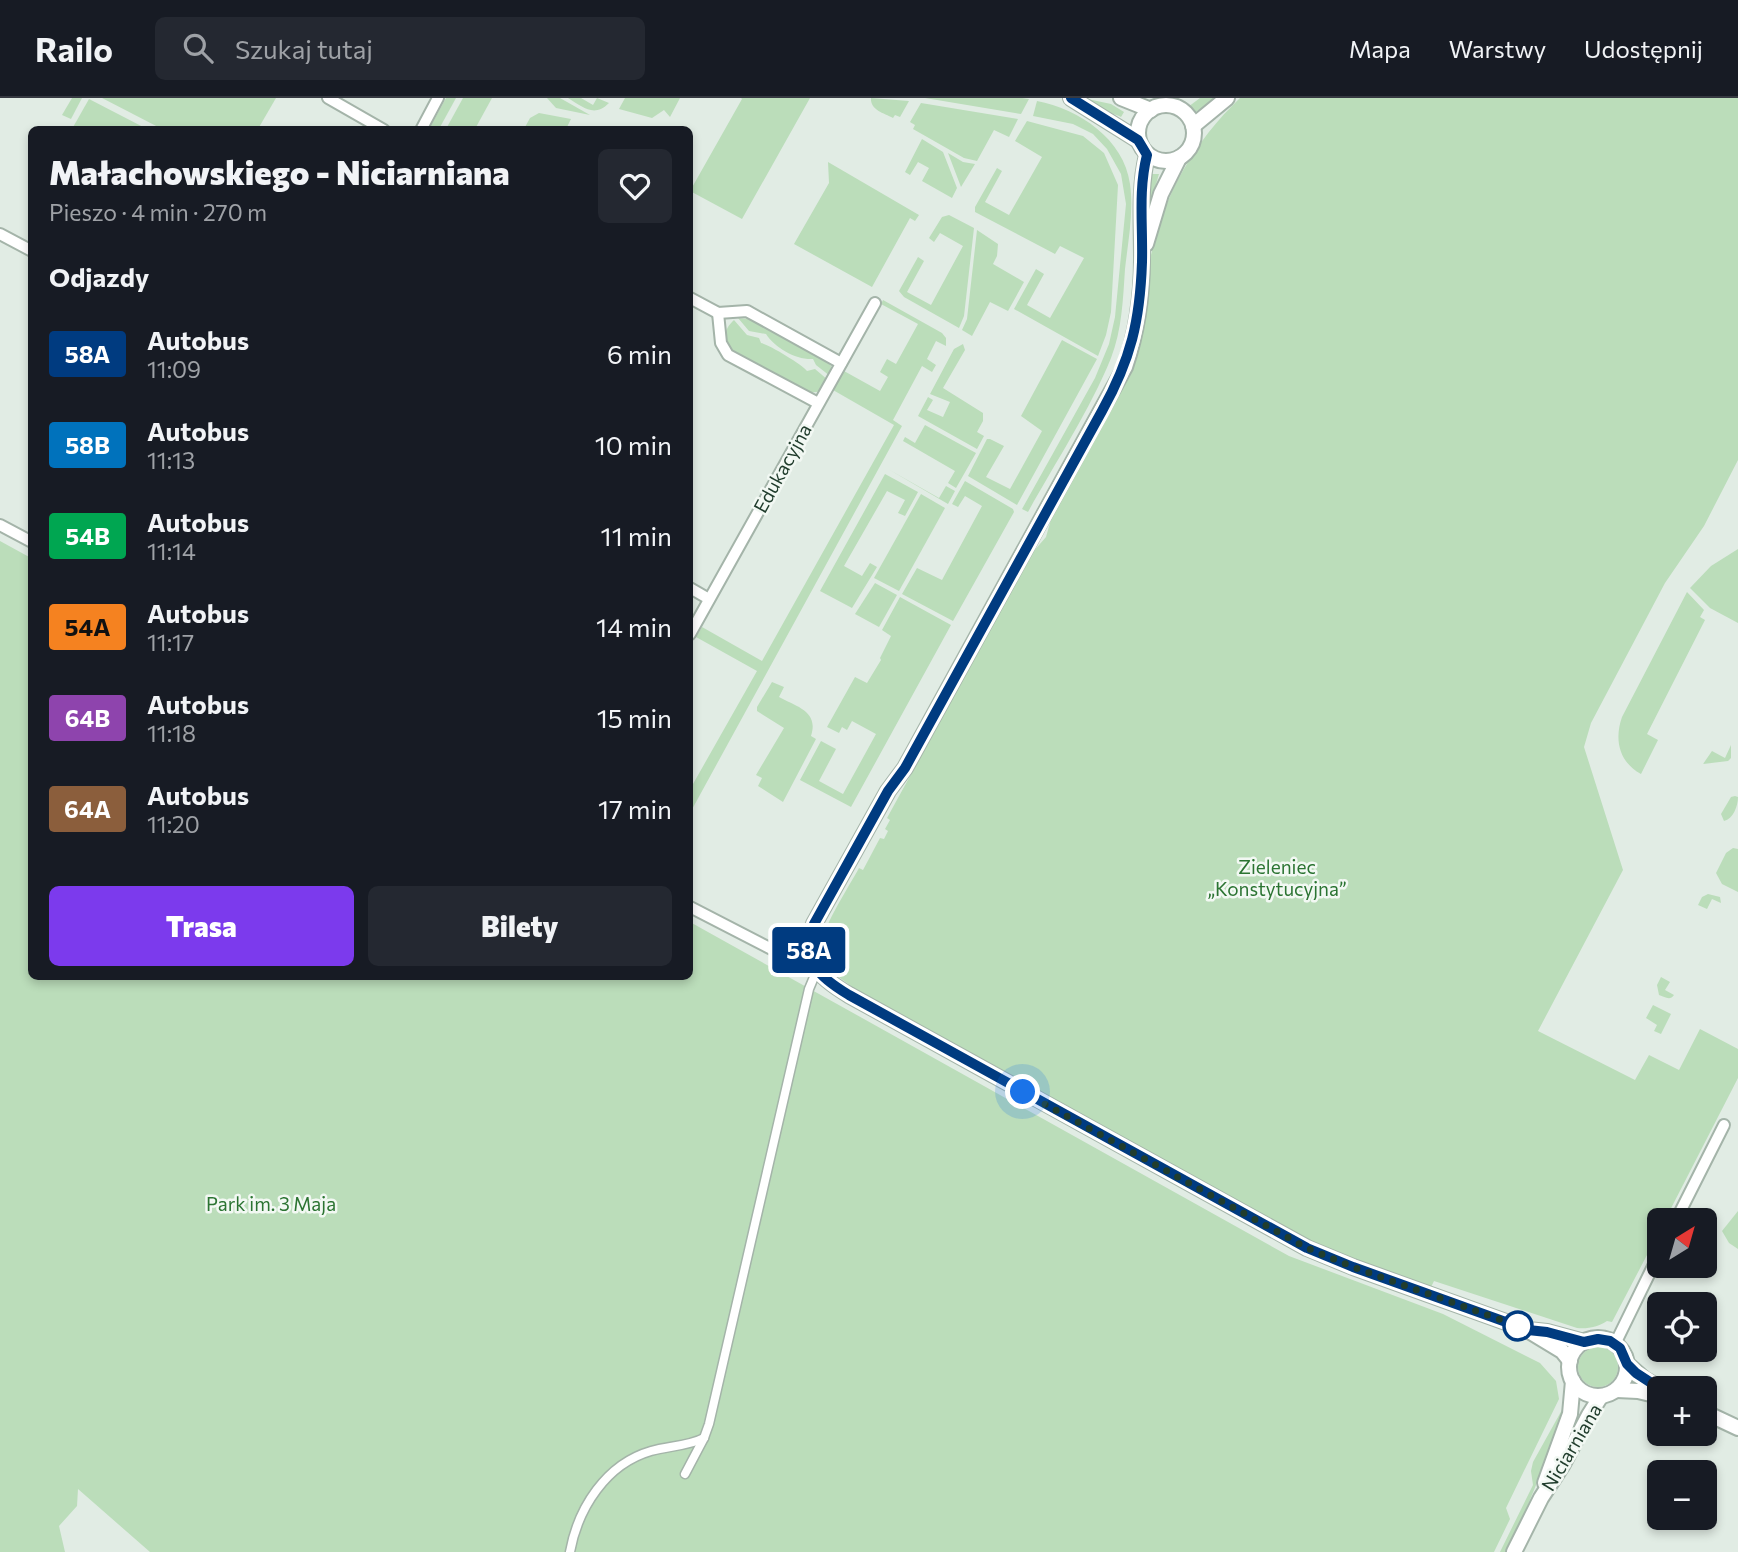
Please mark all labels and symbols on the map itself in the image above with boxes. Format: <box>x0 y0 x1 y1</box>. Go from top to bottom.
street label: Edukacyjna <box>748 420 816 516</box>
park label: Zieleniec „Konstytucyjna” <box>1207 855 1347 900</box>
line badge: 58A <box>769 927 849 973</box>
your location <box>1005 1074 1040 1109</box>
park label: Park im. 3 Maja <box>206 1192 336 1215</box>
north arrow <box>1647 1208 1717 1278</box>
unlabelled marker <box>1503 1311 1533 1341</box>
street label: Niciarniana <box>1536 1399 1606 1495</box>

